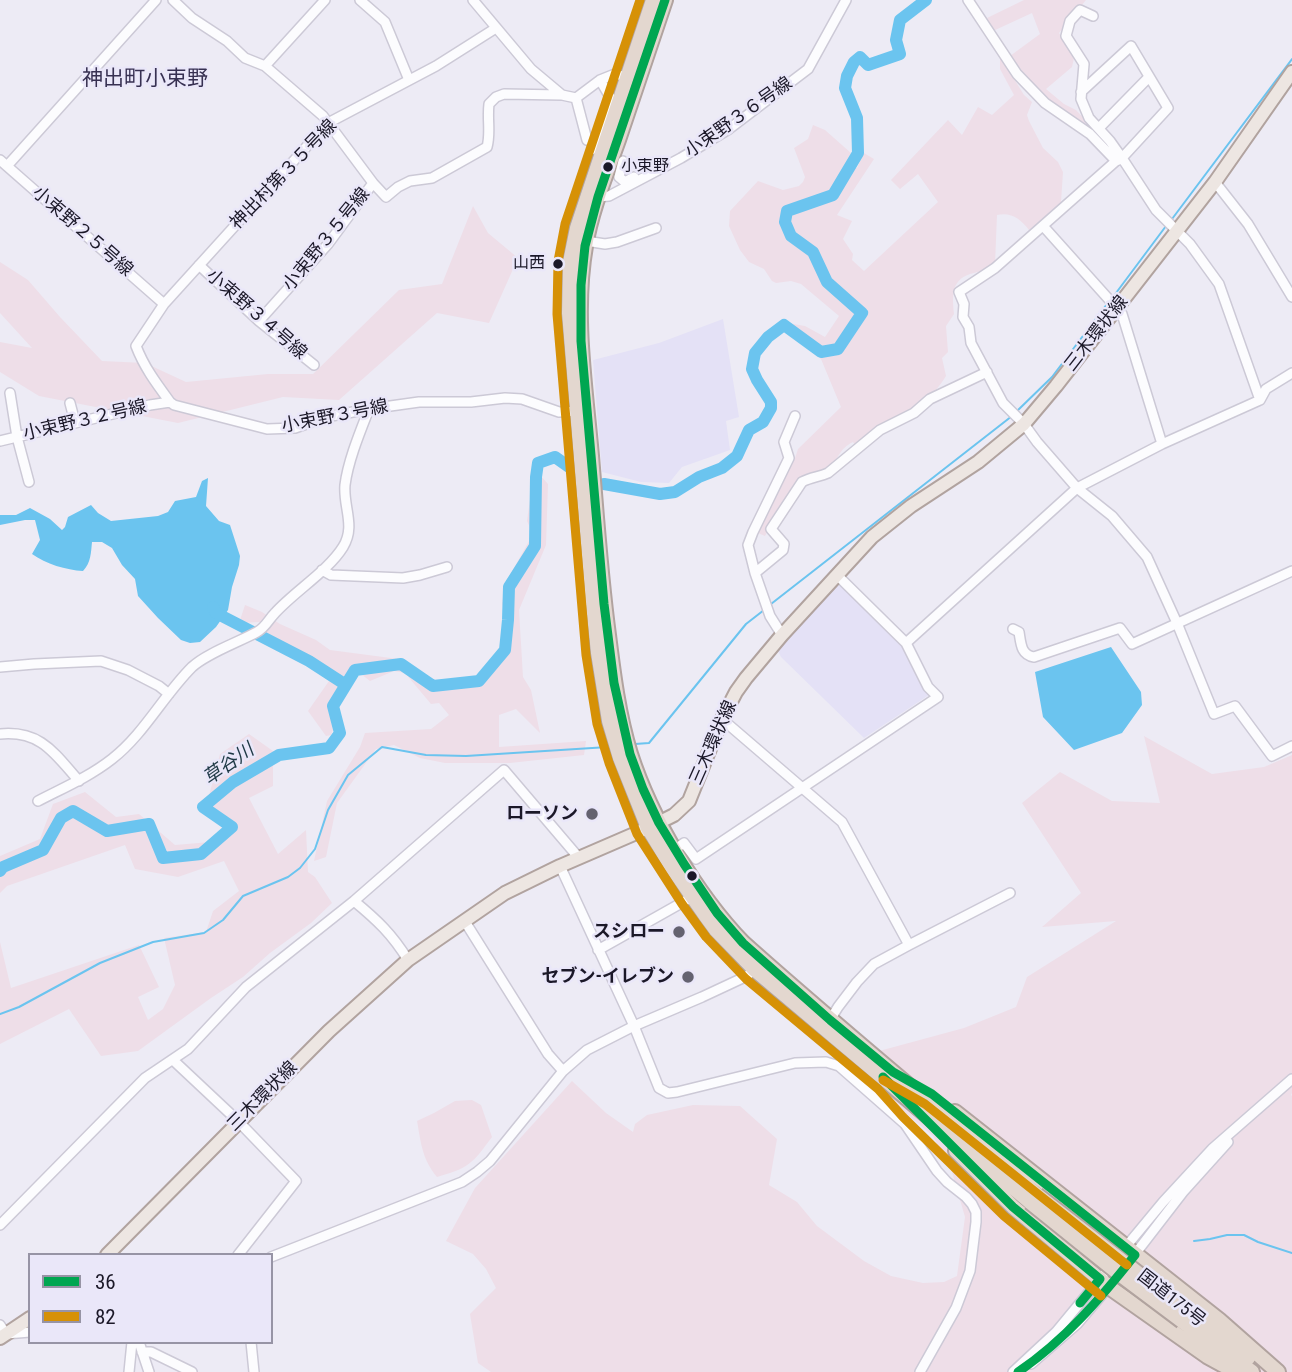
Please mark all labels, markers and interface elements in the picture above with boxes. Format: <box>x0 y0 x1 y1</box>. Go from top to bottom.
district label: 神出町小束野 <box>82 67 208 93</box>
street label: 小束野３６号線 <box>681 73 797 163</box>
street label: 神出村第３５号線 <box>226 116 342 234</box>
place label: 小束野 <box>621 157 669 177</box>
marker: 小束野 <box>601 160 615 174</box>
street label: 小束野２５号線 <box>27 183 137 281</box>
street label: 小束野３５号線 <box>279 184 375 296</box>
place label: 山西 <box>513 254 545 274</box>
marker: 山西 <box>551 257 565 271</box>
street label: 小束野３４号線 <box>201 266 311 364</box>
street label: 三木環状線 <box>1061 292 1133 376</box>
street label: 小束野３２号線 <box>21 396 149 446</box>
street label: 小束野３号線 <box>280 396 390 438</box>
street label: 三木環状線 <box>686 697 742 789</box>
water label: 草谷川 <box>199 739 259 791</box>
place label: ローソン <box>506 803 578 825</box>
marker: ローソン <box>584 806 600 822</box>
unlabelled marker <box>685 869 699 883</box>
place label: スシロー <box>593 921 665 943</box>
marker: スシロー <box>671 924 687 940</box>
place label: セブン-イレブン <box>542 966 674 988</box>
marker: セブン-イレブン <box>680 969 696 985</box>
street label: 三木環状線 <box>224 1058 302 1136</box>
legend <box>28 1253 273 1344</box>
street label: 国道175号 <box>1133 1266 1209 1332</box>
text: 36 <box>95 1270 116 1294</box>
text: 82 <box>95 1305 116 1329</box>

